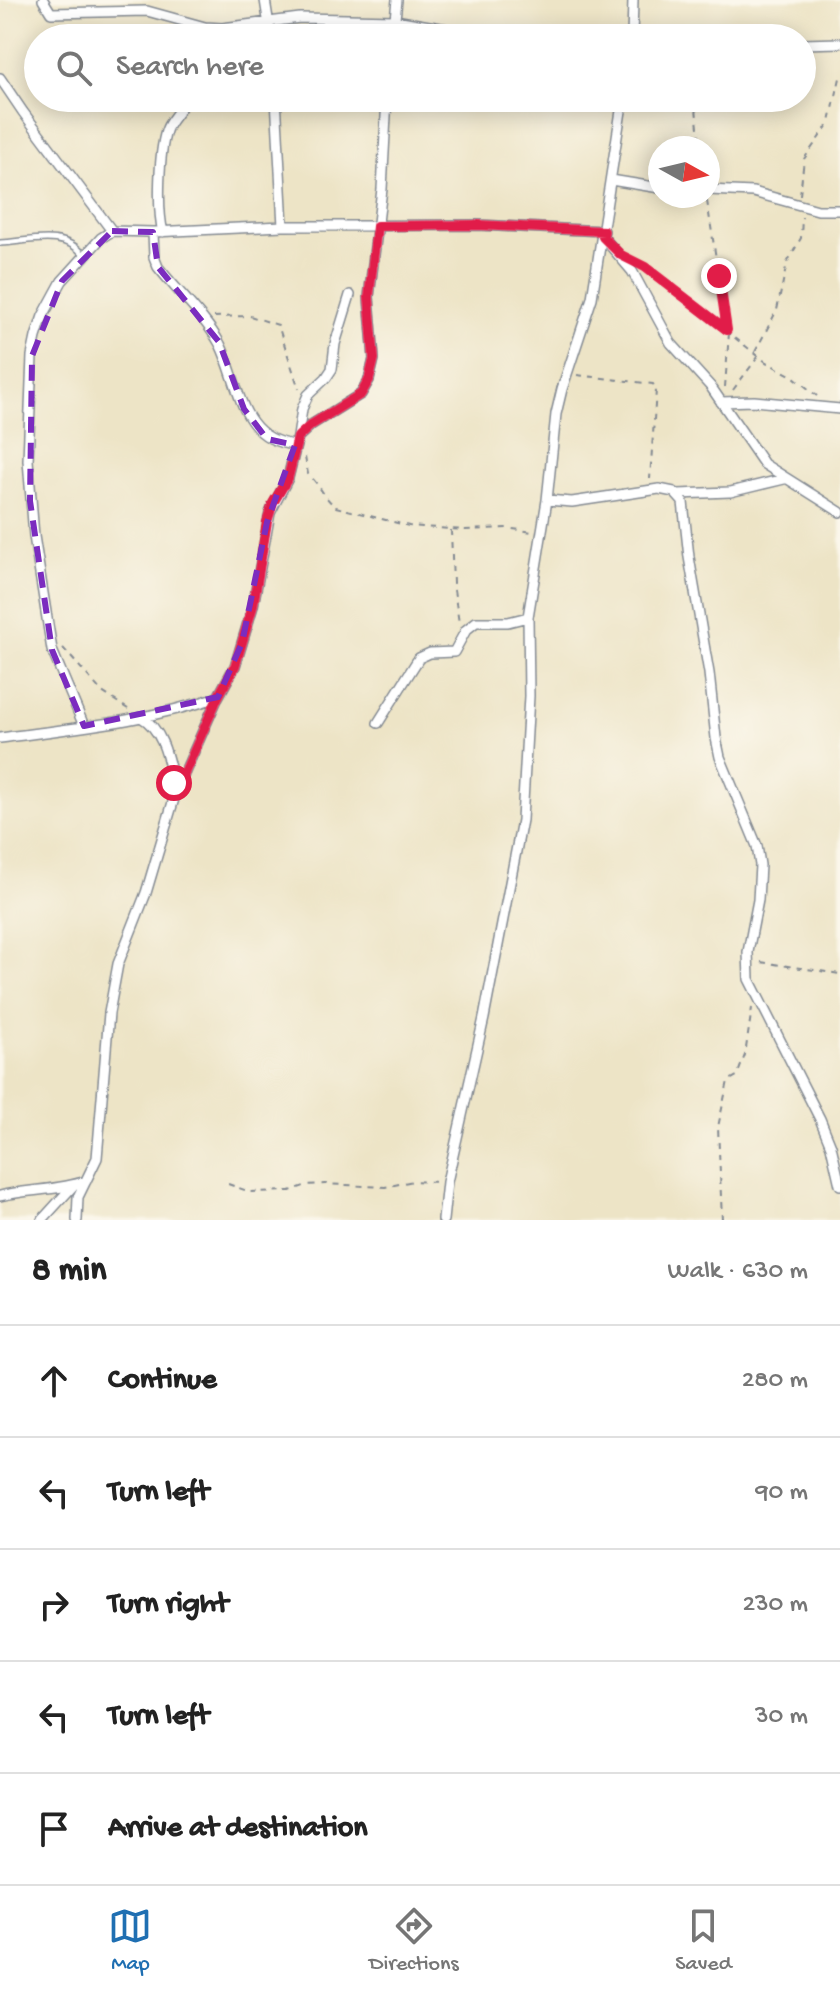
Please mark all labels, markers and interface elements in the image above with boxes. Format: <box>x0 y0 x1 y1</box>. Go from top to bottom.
search box <box>24 24 816 112</box>
icon: search <box>52 46 96 90</box>
text: Search here <box>116 51 264 86</box>
north arrow <box>648 136 720 208</box>
route end <box>701 258 737 294</box>
route start <box>156 765 192 801</box>
text: 8 min <box>32 1252 106 1292</box>
text: Walk · 630 m <box>668 1257 808 1288</box>
icon: ahead <box>32 1359 76 1403</box>
text: Continue <box>108 1364 217 1399</box>
text: 280 m <box>742 1366 808 1397</box>
icon: left <box>32 1471 76 1515</box>
text: Turn left <box>108 1476 209 1511</box>
text: 90 m <box>756 1478 808 1509</box>
icon: right <box>32 1583 76 1627</box>
text: Turn right <box>108 1588 228 1623</box>
text: 230 m <box>742 1590 808 1621</box>
icon: left <box>32 1695 76 1739</box>
text: Turn left <box>108 1700 209 1735</box>
text: 30 m <box>755 1702 808 1733</box>
icon: arrive <box>32 1807 76 1851</box>
text: Arrive at destination <box>108 1812 368 1847</box>
tab: Map <box>108 1904 152 1978</box>
tab: Directions <box>369 1904 459 1978</box>
tab: Saved <box>675 1904 732 1978</box>

